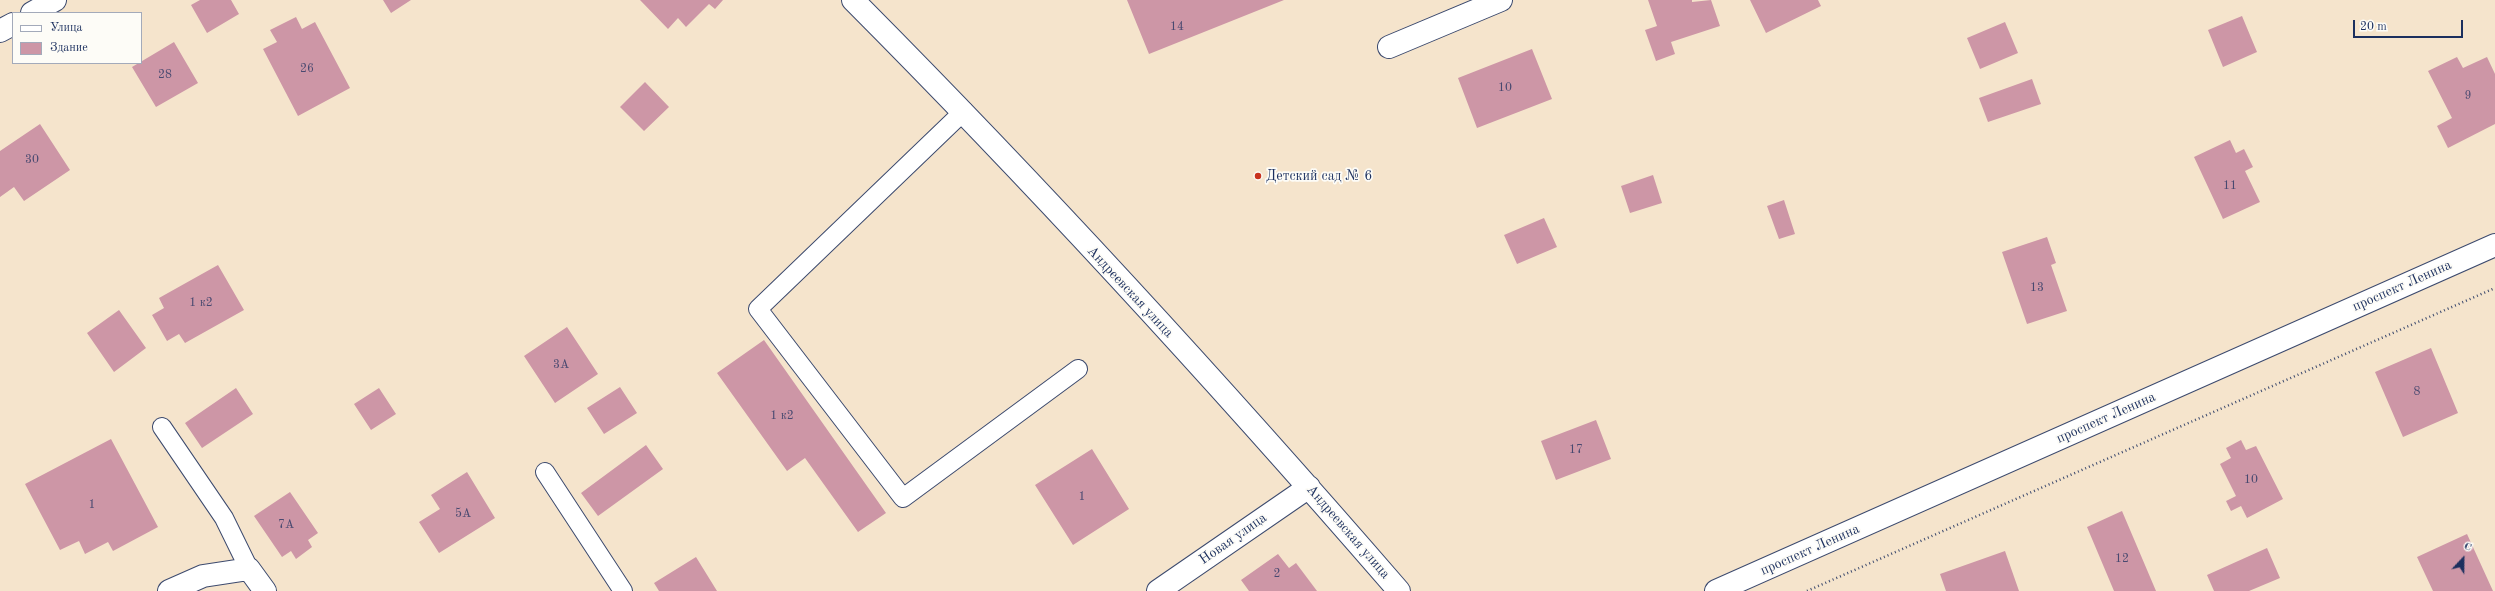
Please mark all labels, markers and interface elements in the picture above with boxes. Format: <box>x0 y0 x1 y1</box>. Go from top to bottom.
legend <box>12 12 142 64</box>
scale bar <box>2355 12 2465 38</box>
house number: 14 <box>1170 20 1184 34</box>
text: 20 m <box>2360 21 2387 33</box>
text: Улица <box>50 22 83 34</box>
text: Здание <box>50 42 88 54</box>
house number: 26 <box>300 62 314 76</box>
house number: 28 <box>158 68 172 82</box>
house number: 10 <box>1498 81 1512 95</box>
house number: 9 <box>2465 89 2471 103</box>
house number: 30 <box>25 153 39 167</box>
place label: Детский сад № 6 <box>1266 168 1372 184</box>
marker: Детский сад № 6 <box>1253 171 1263 181</box>
house number: 11 <box>2223 179 2237 193</box>
street label: Андреевская улица <box>1083 243 1177 341</box>
street label: проспект Ленина <box>2350 257 2454 315</box>
house number: 13 <box>2030 281 2044 295</box>
house number: 1 к2 <box>189 296 213 310</box>
house number: 3А <box>553 358 569 372</box>
house number: 8 <box>2414 385 2420 399</box>
street label: проспект Ленина <box>2054 389 2158 447</box>
house number: 1 к2 <box>770 409 794 423</box>
house number: 17 <box>1569 443 1583 457</box>
house number: 10 <box>2244 473 2258 487</box>
street label: Андреевская улица <box>1303 482 1393 582</box>
house number: 1 <box>1079 490 1085 504</box>
house number: 1 <box>89 498 95 512</box>
house number: 5А <box>455 507 471 521</box>
street label: Новая улица <box>1196 510 1270 568</box>
house number: 7А <box>278 518 294 532</box>
street label: проспект Ленина <box>1758 521 1862 579</box>
north arrow <box>2443 539 2483 579</box>
text: С <box>2462 541 2473 554</box>
house number: 12 <box>2115 552 2129 566</box>
house number: 2 <box>1274 567 1280 581</box>

